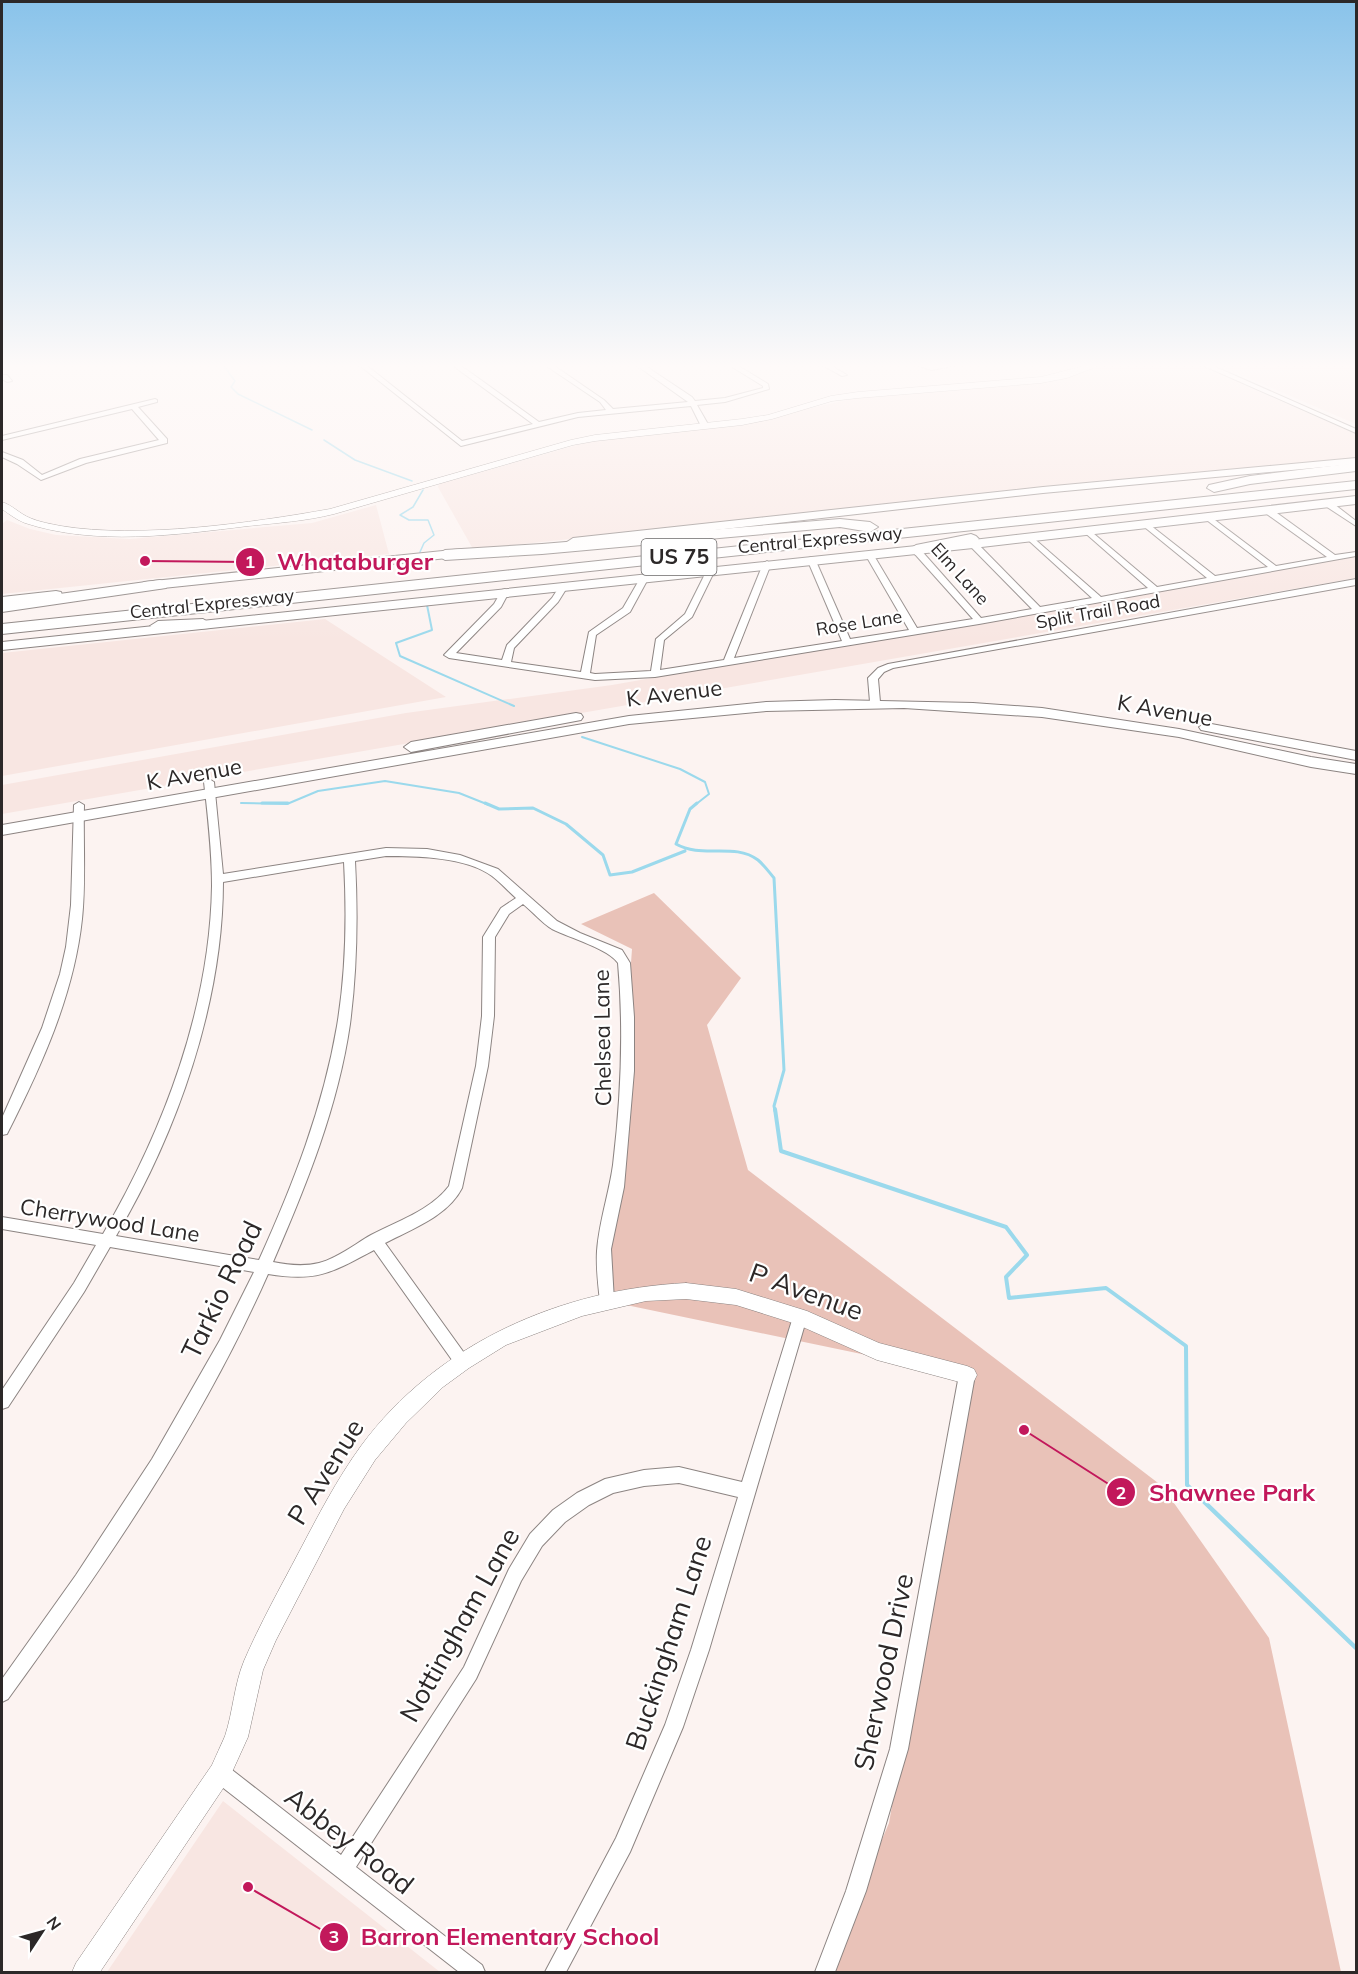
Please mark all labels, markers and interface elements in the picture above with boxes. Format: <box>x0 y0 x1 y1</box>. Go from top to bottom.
street label: Central Expressway <box>737 521 904 558</box>
street label: Elm Lane <box>926 538 994 610</box>
road number: US 75 <box>642 539 716 575</box>
callout: Whataburger <box>235 541 445 583</box>
text: Whataburger <box>277 546 434 576</box>
text: 1 <box>245 550 255 573</box>
street label: Central Expressway <box>129 583 296 624</box>
street label: Split Trail Road <box>1034 589 1162 634</box>
street label: Rose Lane <box>814 604 904 641</box>
street label: K Avenue <box>624 673 724 713</box>
street label: K Avenue <box>1115 688 1215 732</box>
street label: K Avenue <box>144 752 244 796</box>
street label: Chelsea Lane <box>587 969 617 1107</box>
street label: Cherrywood Lane <box>18 1192 202 1248</box>
street label: Tarkio Road <box>173 1215 269 1364</box>
street label: P Avenue <box>745 1255 868 1327</box>
street label: P Avenue <box>279 1412 371 1531</box>
callout: Shawnee Park <box>1106 1471 1327 1513</box>
text: Shawnee Park <box>1149 1477 1316 1507</box>
text: 2 <box>1116 1481 1126 1504</box>
street label: Nottingham Lane <box>392 1521 527 1728</box>
street label: Buckingham Lane <box>617 1531 719 1754</box>
street label: Sherwood Drive <box>846 1570 920 1773</box>
street label: Abbey Road <box>278 1779 421 1901</box>
north arrow <box>12 1902 72 1962</box>
text: N <box>42 1912 66 1934</box>
callout: Barron Elementary School <box>319 1916 671 1958</box>
text: Barron Elementary School <box>361 1921 659 1951</box>
text: 3 <box>329 1925 339 1948</box>

